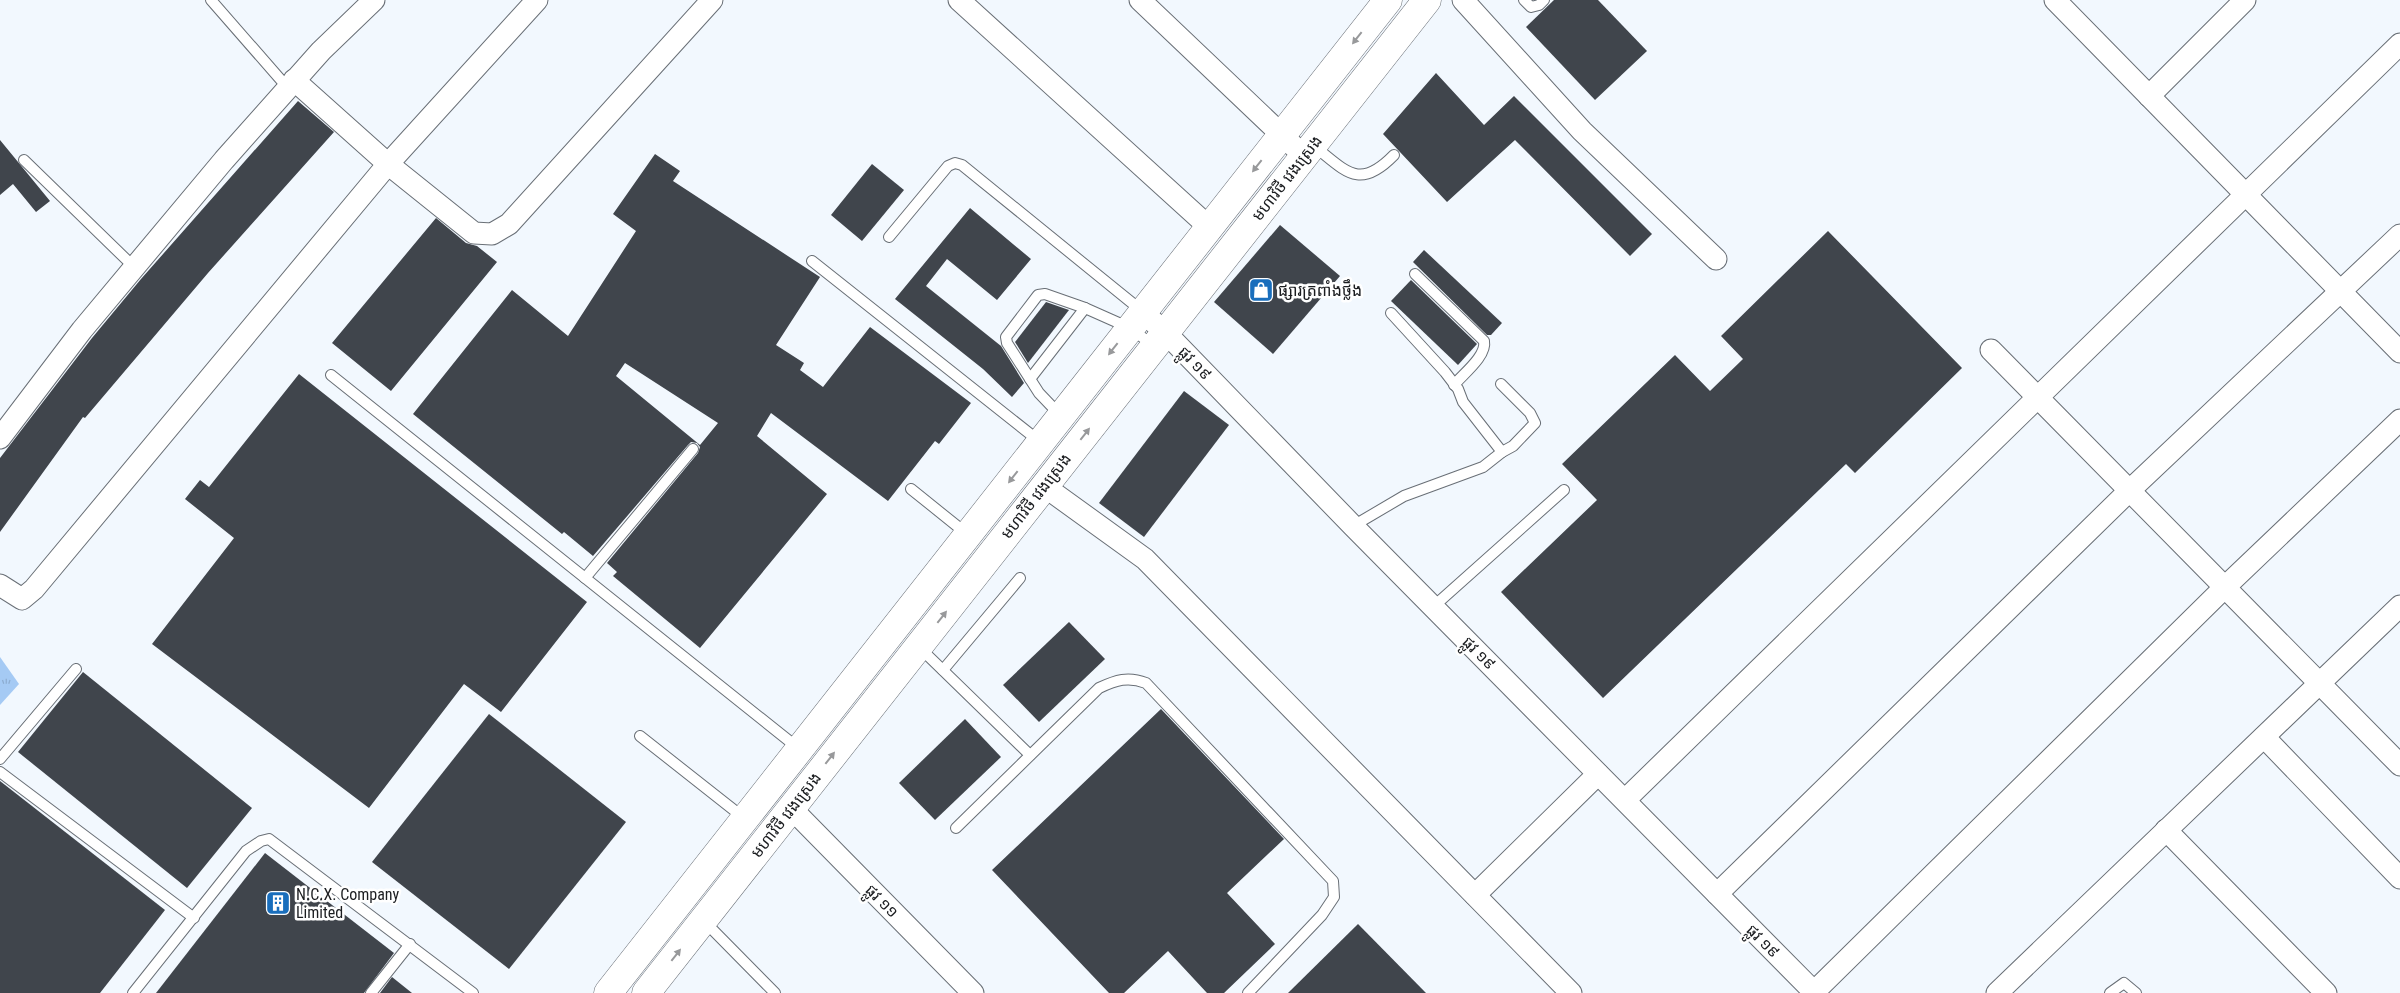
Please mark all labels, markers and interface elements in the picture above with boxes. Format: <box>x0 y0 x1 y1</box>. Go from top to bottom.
one-way arrow <box>1352 31 1363 44</box>
street label: មហាវិថី វេងស្រេង <box>1247 131 1326 224</box>
one-way arrow <box>1252 159 1262 173</box>
shop icon: ផ្សារត្រពាំងថ្លឹង <box>1248 277 1274 303</box>
place label: ផ្សារត្រពាំងថ្លឹង <box>1278 279 1362 300</box>
one-way arrow <box>1108 342 1119 355</box>
street label: ផ្លូវ ១៩ <box>1171 342 1216 387</box>
one-way arrow <box>1080 428 1091 441</box>
street label: មហាវិថី វេងស្រេង <box>996 449 1075 542</box>
one-way arrow <box>1008 470 1018 484</box>
one-way arrow <box>936 610 947 623</box>
street label: ផ្លូវ ១៩ <box>1455 632 1500 677</box>
one-way arrow <box>825 752 836 765</box>
street label: មហាវិថី វេងស្រេង <box>746 768 825 861</box>
street label: ផ្លូវ ១១ <box>858 880 903 925</box>
place label: N.C.X. Company Limited <box>296 885 400 922</box>
building icon: N.C.X. Company Limited <box>265 890 291 916</box>
street label: ផ្លូវ ១៩ <box>1739 920 1784 965</box>
one-way arrow <box>671 948 681 962</box>

